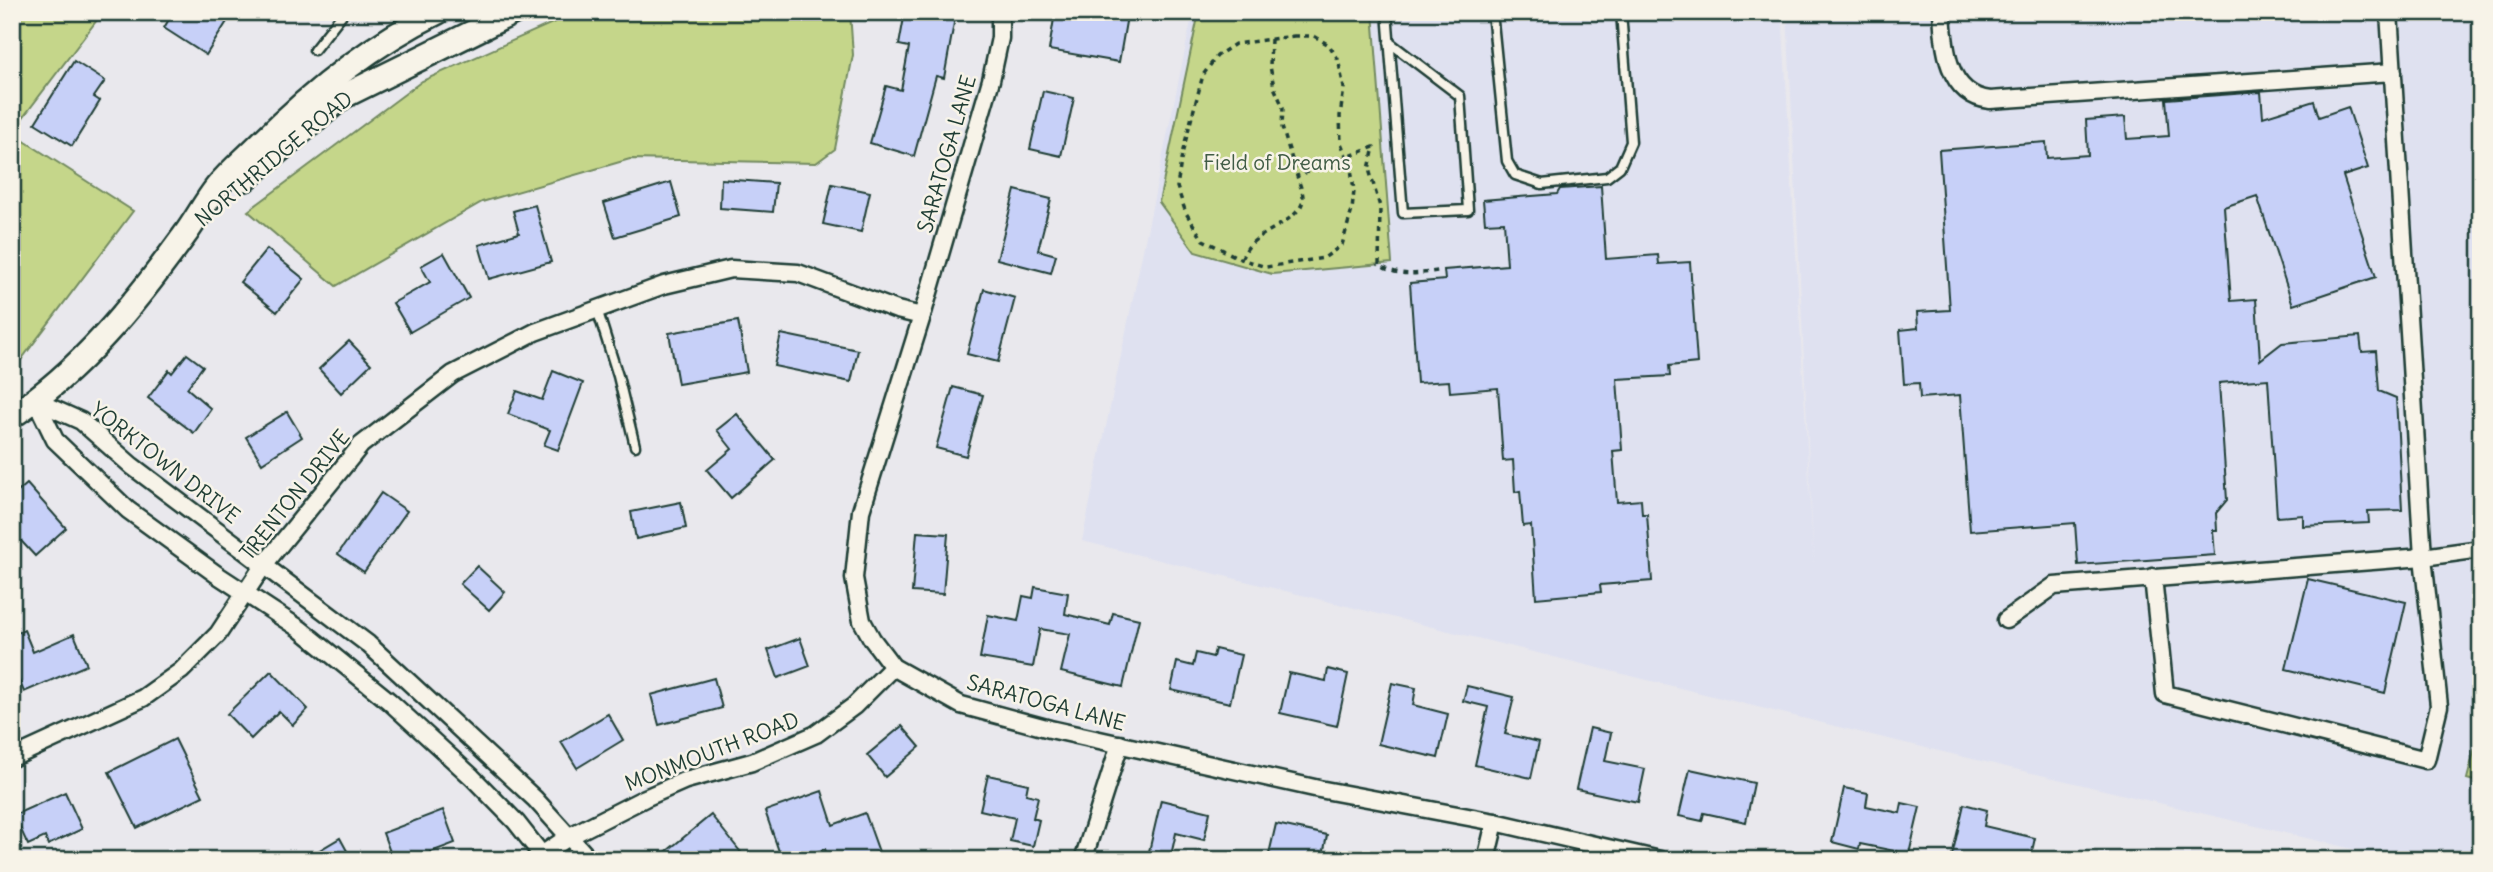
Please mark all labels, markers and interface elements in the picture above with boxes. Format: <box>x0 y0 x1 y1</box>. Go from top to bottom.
street label: SARATOGA LANE <box>911 72 982 236</box>
street label: NORTHRIDGE ROAD <box>189 85 358 232</box>
park label: Field of Dreams <box>1203 149 1351 176</box>
street label: YORKTOWN DRIVE <box>85 396 245 529</box>
street label: TRENTON DRIVE <box>234 424 356 565</box>
street label: SARATOGA LANE <box>964 668 1128 737</box>
street label: MONMOUTH ROAD <box>621 706 803 797</box>

